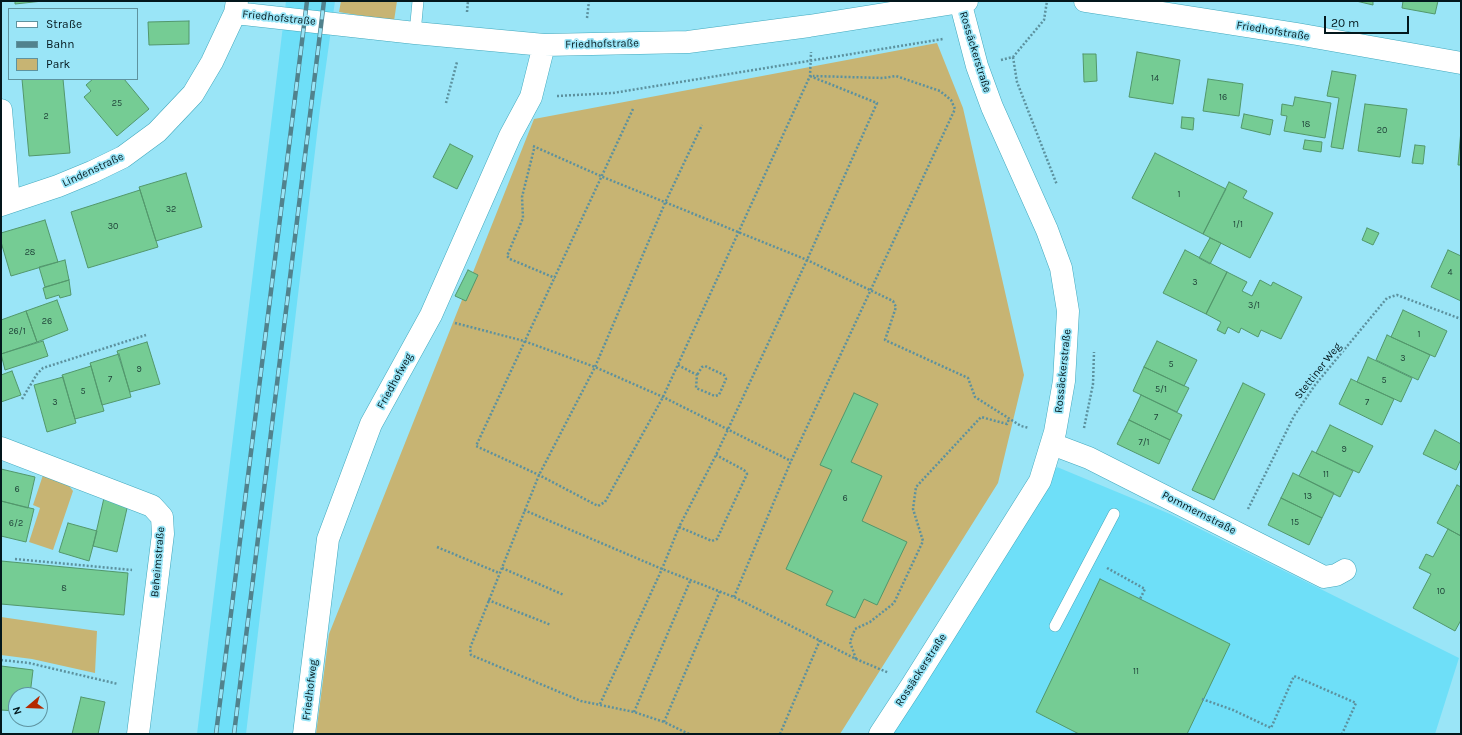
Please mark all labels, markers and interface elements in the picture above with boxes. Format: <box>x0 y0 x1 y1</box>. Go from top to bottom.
legend <box>8 8 138 80</box>
street label: Friedhofstraße <box>242 8 316 28</box>
scale bar <box>1326 8 1411 34</box>
street label: Rossäckerstraße <box>956 10 994 94</box>
text: 20 m <box>1331 16 1359 30</box>
text: Straße <box>46 17 82 31</box>
street label: Friedhofstraße <box>1236 19 1310 43</box>
text: Bahn <box>46 37 75 51</box>
street label: Friedhofstraße <box>565 37 639 51</box>
text: Park <box>46 57 70 71</box>
house number: 14 <box>1151 73 1159 83</box>
house number: 16 <box>1219 92 1227 102</box>
house number: 25 <box>112 98 122 108</box>
house number: 2 <box>43 111 49 121</box>
house number: 18 <box>1302 119 1310 129</box>
house number: 20 <box>1377 125 1387 135</box>
street label: Lindenstraße <box>60 150 126 190</box>
house number: 1 <box>1178 189 1180 199</box>
house number: 32 <box>166 204 176 214</box>
house number: 1/1 <box>1233 219 1243 229</box>
house number: 30 <box>108 221 118 231</box>
house number: 28 <box>25 247 35 257</box>
house number: 4 <box>1447 267 1453 277</box>
house number: 3 <box>1192 277 1198 287</box>
house number: 3/1 <box>1248 300 1260 310</box>
house number: 26 <box>42 316 52 326</box>
house number: 26/1 <box>8 326 26 336</box>
street label: Rossäckerstraße <box>1052 328 1074 414</box>
house number: 1 <box>1418 329 1420 339</box>
street label: Stettiner Weg <box>1292 340 1344 402</box>
street label: Friedhofweg <box>374 351 416 411</box>
house number: 3 <box>1400 353 1406 363</box>
house number: 5 <box>1168 359 1174 369</box>
house number: 9 <box>136 364 142 374</box>
house number: 7 <box>108 374 112 384</box>
house number: 5 <box>1381 375 1387 385</box>
house number: 5/1 <box>1155 384 1167 394</box>
house number: 5 <box>80 386 86 396</box>
house number: 3 <box>52 397 58 407</box>
house number: 7 <box>1365 397 1369 407</box>
house number: 7 <box>1154 412 1158 422</box>
house number: 7/1 <box>1138 437 1150 447</box>
house number: 9 <box>1341 444 1347 454</box>
house number: 11 <box>1323 469 1329 479</box>
house number: 6 <box>14 484 20 494</box>
street label: Pommernstraße <box>1160 489 1238 537</box>
house number: 13 <box>1304 491 1312 501</box>
house number: 6 <box>842 493 848 503</box>
house number: 15 <box>1291 517 1299 527</box>
house number: 6/2 <box>9 518 23 528</box>
street label: Beheimstraße <box>148 526 168 598</box>
house number: 8 <box>61 583 67 593</box>
house number: 10 <box>1437 586 1445 596</box>
street label: Rossäckerstraße <box>893 631 949 709</box>
street label: Friedhofweg <box>300 659 320 721</box>
house number: 11 <box>1133 666 1139 676</box>
north arrow <box>8 687 48 727</box>
text: N <box>10 705 25 717</box>

